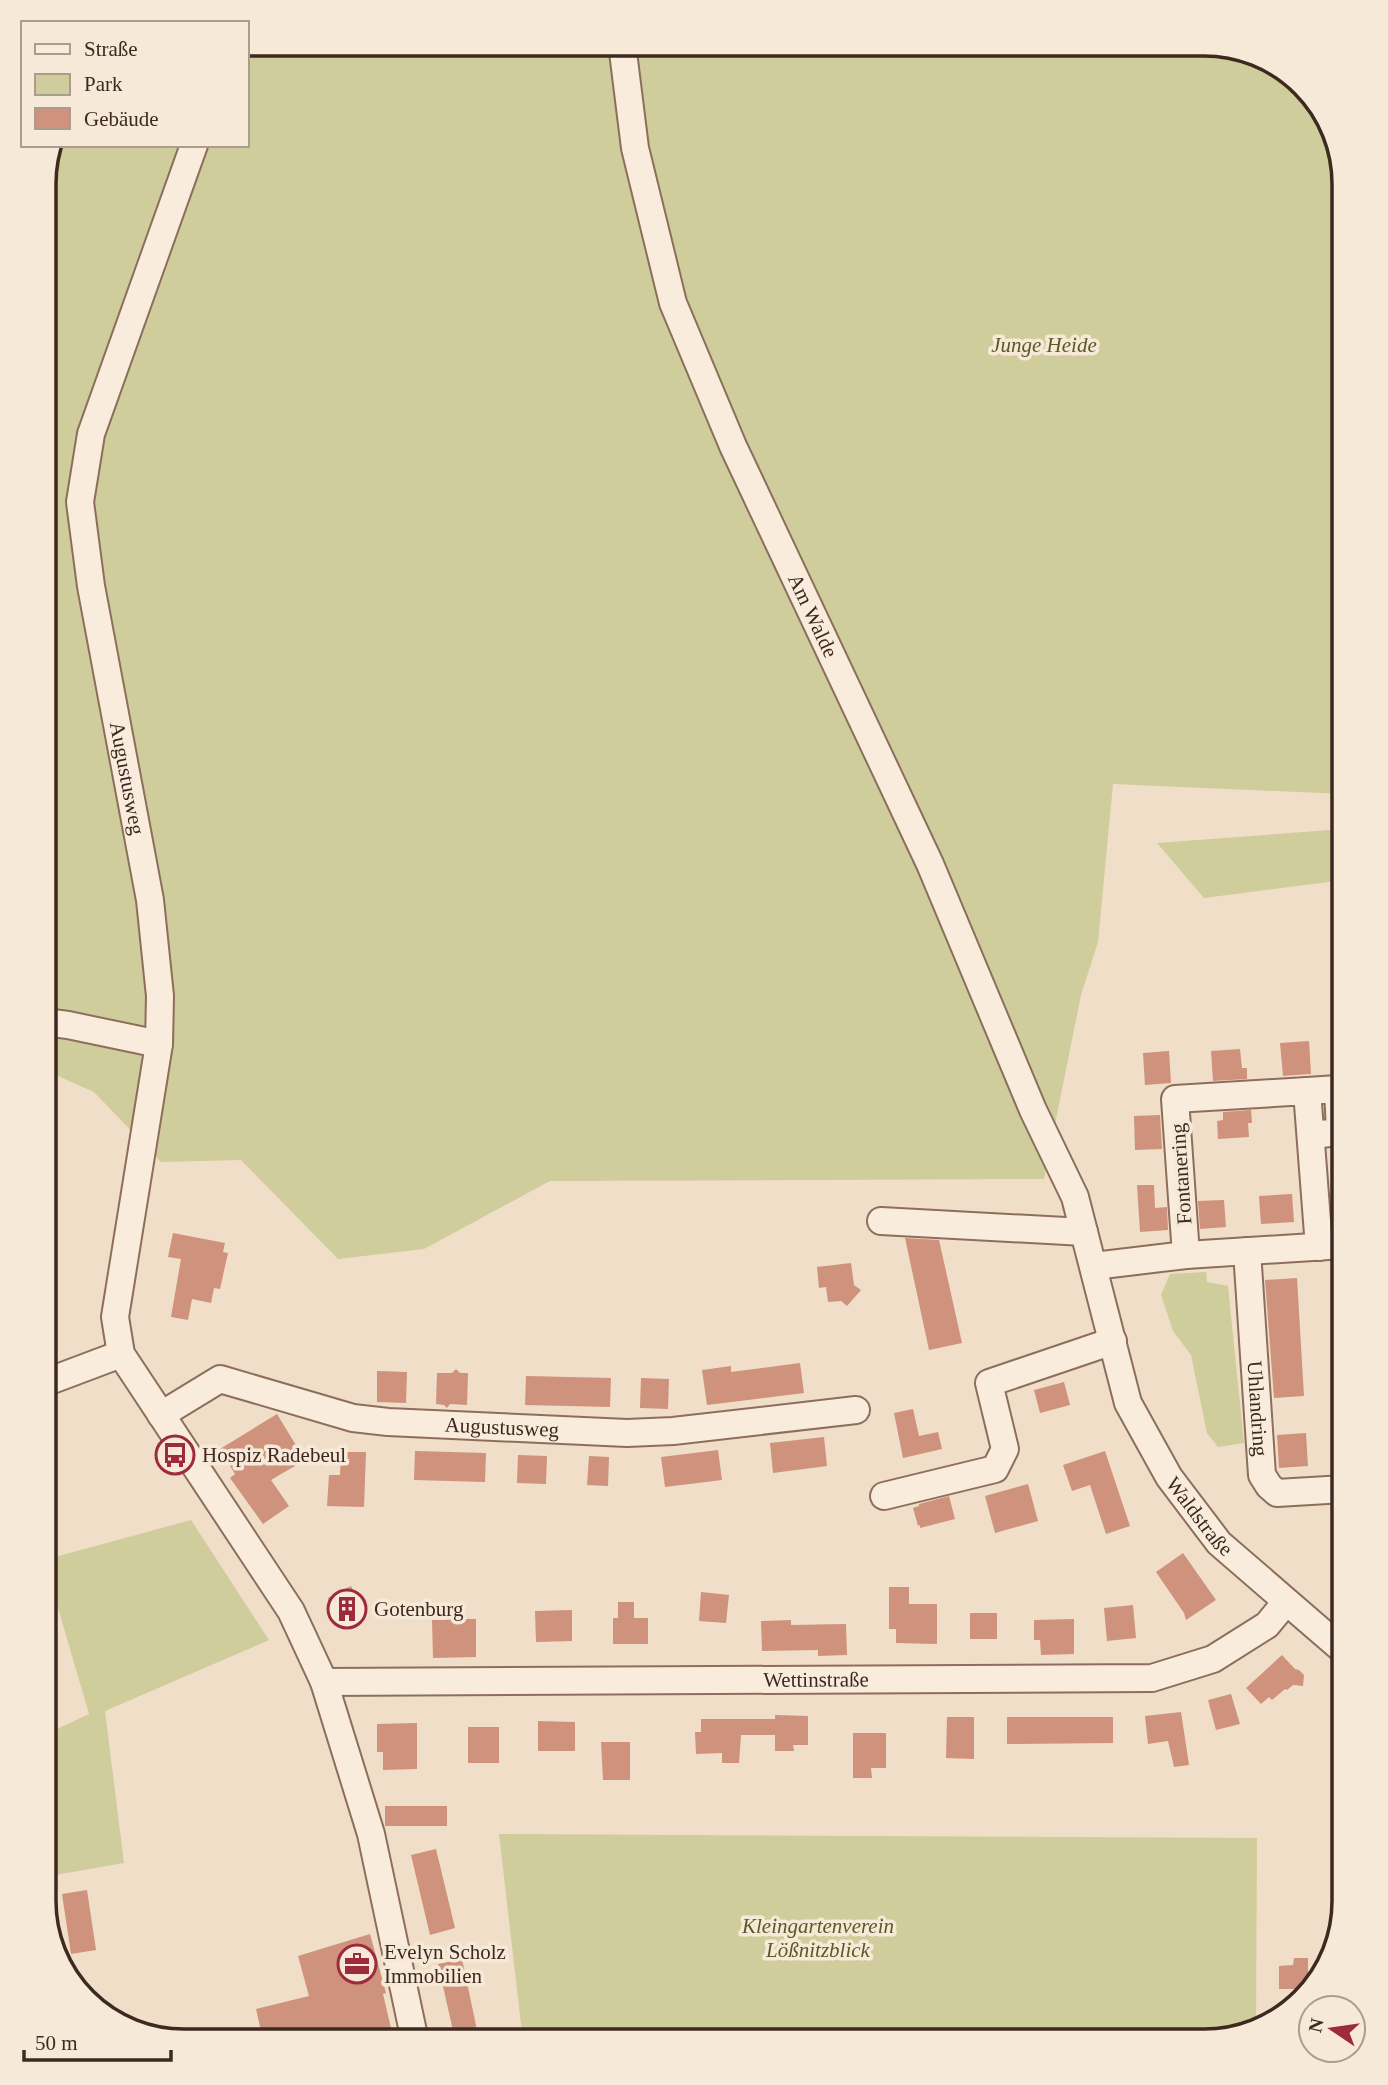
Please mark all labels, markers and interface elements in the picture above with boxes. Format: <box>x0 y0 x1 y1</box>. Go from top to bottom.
legend <box>21 21 248 147</box>
text: Straße <box>84 37 138 61</box>
text: Park <box>84 72 123 96</box>
text: Gebäude <box>84 107 159 131</box>
park label: Junge Heide <box>991 333 1097 357</box>
street label: Am Walde <box>783 570 843 661</box>
street label: Augustusweg <box>105 720 150 837</box>
street label: Fontanering <box>1165 1122 1197 1225</box>
street label: Uhlandring <box>1242 1360 1273 1458</box>
street label: Augustusweg <box>444 1413 560 1442</box>
bus stop icon: Hospiz Radebeul <box>154 1434 196 1476</box>
place label: Hospiz Radebeul <box>202 1443 346 1467</box>
street label: Waldstraße <box>1161 1472 1237 1561</box>
building icon: Gotenburg <box>326 1588 368 1630</box>
place label: Gotenburg <box>374 1597 464 1621</box>
street label: Wettinstraße <box>763 1667 869 1692</box>
park label: Kleingartenverein Lößnitzblick <box>741 1914 894 1962</box>
place label: Evelyn Scholz Immobilien <box>384 1940 506 1988</box>
office icon: Evelyn Scholz Immobilien <box>336 1943 378 1985</box>
north arrow <box>1297 1994 1367 2064</box>
text: N <box>1304 2016 1328 2034</box>
scale bar <box>24 2018 172 2062</box>
text: 50 m <box>35 2031 78 2055</box>

